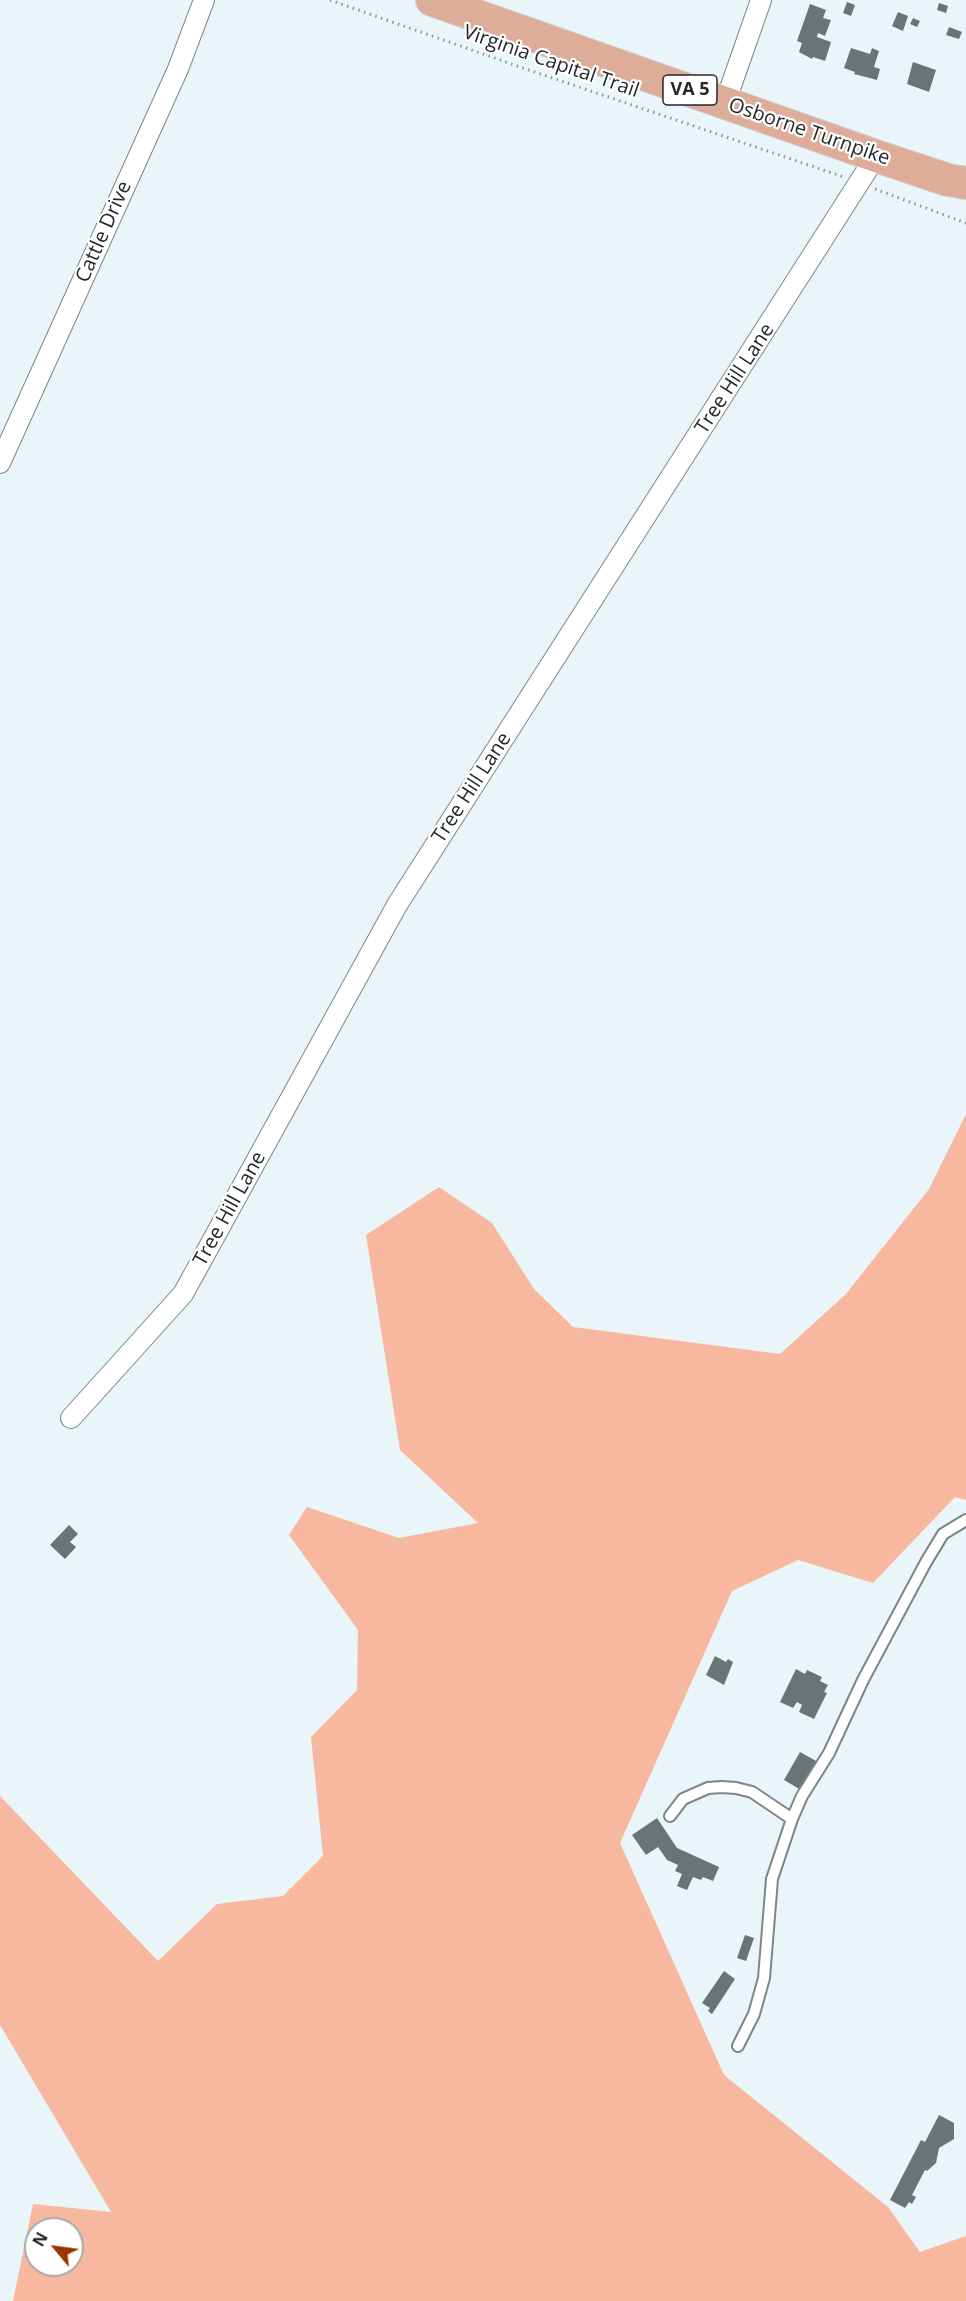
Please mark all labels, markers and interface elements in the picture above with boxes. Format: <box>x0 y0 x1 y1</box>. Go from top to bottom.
street label: Virginia Capital Trail <box>460 21 642 103</box>
road number: VA 5 <box>663 75 717 105</box>
street label: Osborne Turnpike <box>725 93 893 171</box>
street label: Cattle Drive <box>71 178 137 286</box>
street label: Tree Hill Lane <box>690 319 780 439</box>
street label: Tree Hill Lane <box>427 728 517 848</box>
street label: Tree Hill Lane <box>189 1148 271 1270</box>
north arrow <box>24 2217 84 2277</box>
text: N <box>27 2228 53 2250</box>

